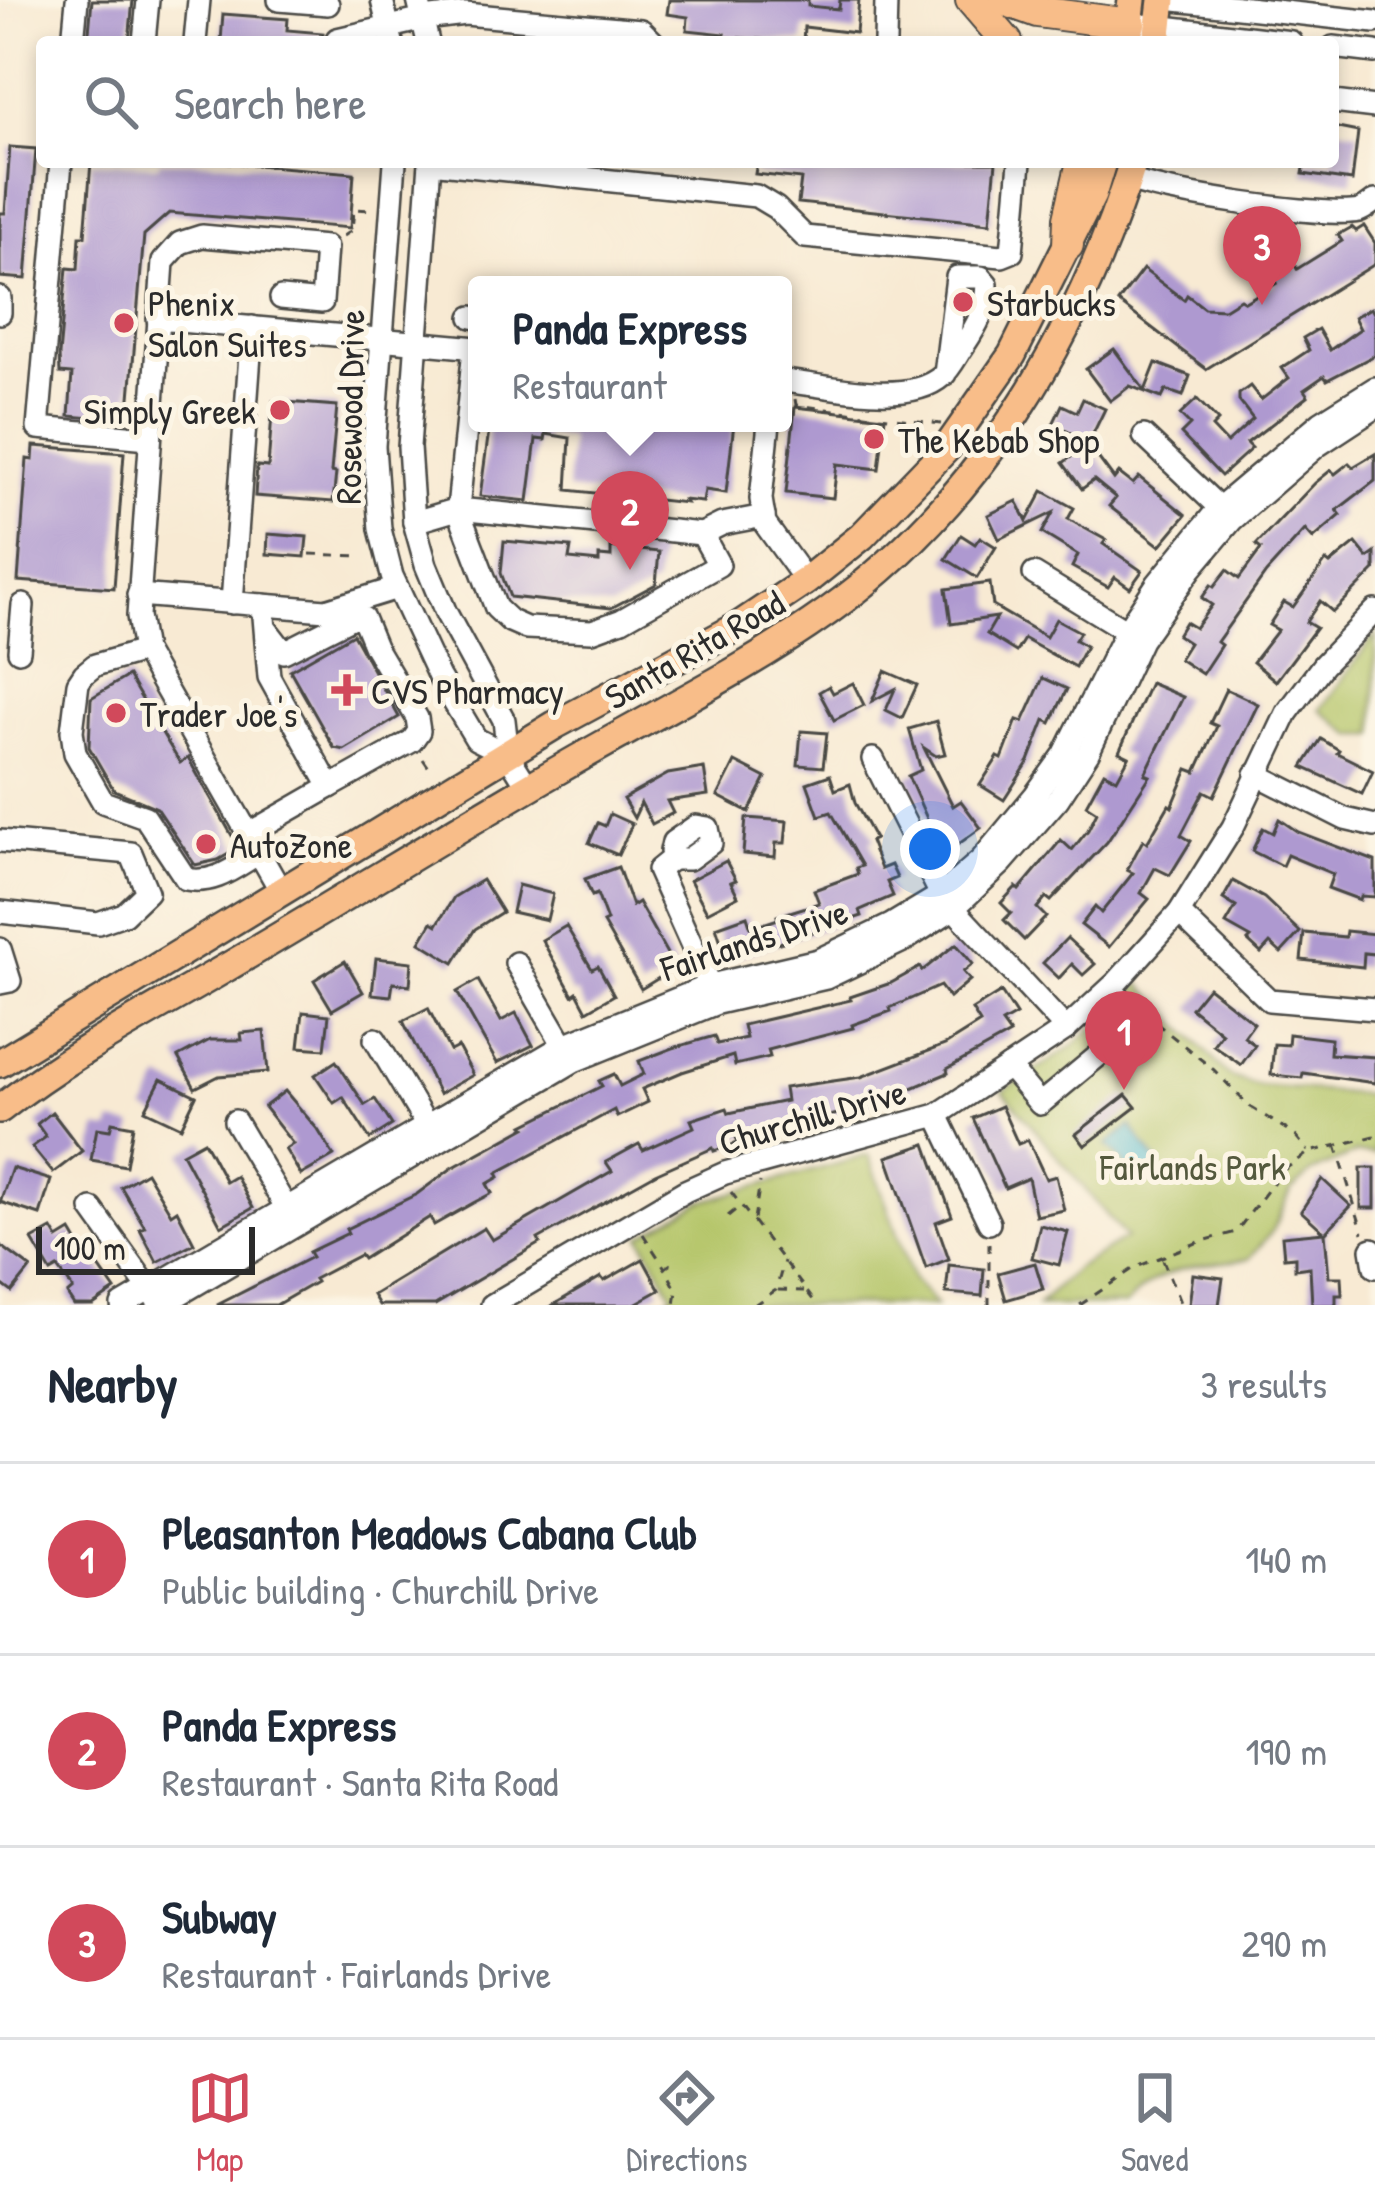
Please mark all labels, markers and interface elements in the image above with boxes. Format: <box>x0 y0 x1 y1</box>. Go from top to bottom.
search box <box>36 36 1339 168</box>
icon: search <box>78 69 144 135</box>
text: Search here <box>174 72 366 133</box>
pin: 3 <box>1223 206 1301 305</box>
popup <box>468 276 792 432</box>
place label: Phenix Salon Suites <box>148 278 307 368</box>
place label: Starbucks <box>987 278 1116 327</box>
marker: Starbucks <box>950 289 976 315</box>
text: Panda Express <box>513 297 747 358</box>
street label: Rosewood Drive <box>323 309 375 505</box>
marker: Phenix Salon Suites <box>111 310 137 336</box>
text: Restaurant <box>513 358 667 411</box>
place label: Simply Greek <box>84 386 256 435</box>
marker: Simply Greek <box>267 397 293 423</box>
place label: The Kebab Shop <box>898 415 1099 464</box>
marker: The Kebab Shop <box>861 426 887 452</box>
pin: 2 <box>591 471 669 570</box>
street label: Santa Rita Road <box>595 578 793 720</box>
place label: CVS Pharmacy <box>371 666 564 715</box>
marker: CVS Pharmacy <box>334 677 360 703</box>
place label: Trader Joe's <box>140 689 297 738</box>
marker: Trader Joe's <box>103 700 129 726</box>
your location <box>900 819 960 879</box>
place label: AutoZone <box>230 820 352 869</box>
marker: AutoZone <box>193 831 219 857</box>
street label: Fairlands Drive <box>653 886 854 992</box>
pin: 1 <box>1085 991 1163 1090</box>
street label: Churchill Drive <box>713 1066 911 1166</box>
park label: Fairlands Park <box>1099 1142 1286 1191</box>
scale bar <box>36 1221 255 1274</box>
text: 100 m <box>54 1226 126 1270</box>
text: Nearby <box>48 1349 178 1418</box>
text: 3 results <box>1201 1357 1327 1410</box>
text: Pleasanton Meadows Cabana Club <box>162 1502 697 1563</box>
text: 1 <box>80 1532 94 1585</box>
text: 140 m <box>1245 1532 1327 1585</box>
text: Public building · Churchill Drive <box>162 1563 599 1616</box>
text: Panda Express <box>162 1694 396 1755</box>
text: 2 <box>78 1724 96 1777</box>
text: 190 m <box>1246 1724 1327 1777</box>
text: Restaurant · Santa Rita Road <box>162 1755 558 1808</box>
text: Subway <box>162 1886 277 1947</box>
text: 3 <box>78 1916 96 1969</box>
text: 290 m <box>1241 1916 1327 1969</box>
text: Restaurant · Fairlands Drive <box>162 1947 551 2000</box>
tab: Map <box>187 2065 253 2181</box>
tab: Directions <box>626 2065 748 2181</box>
tab: Saved <box>1121 2065 1188 2181</box>

